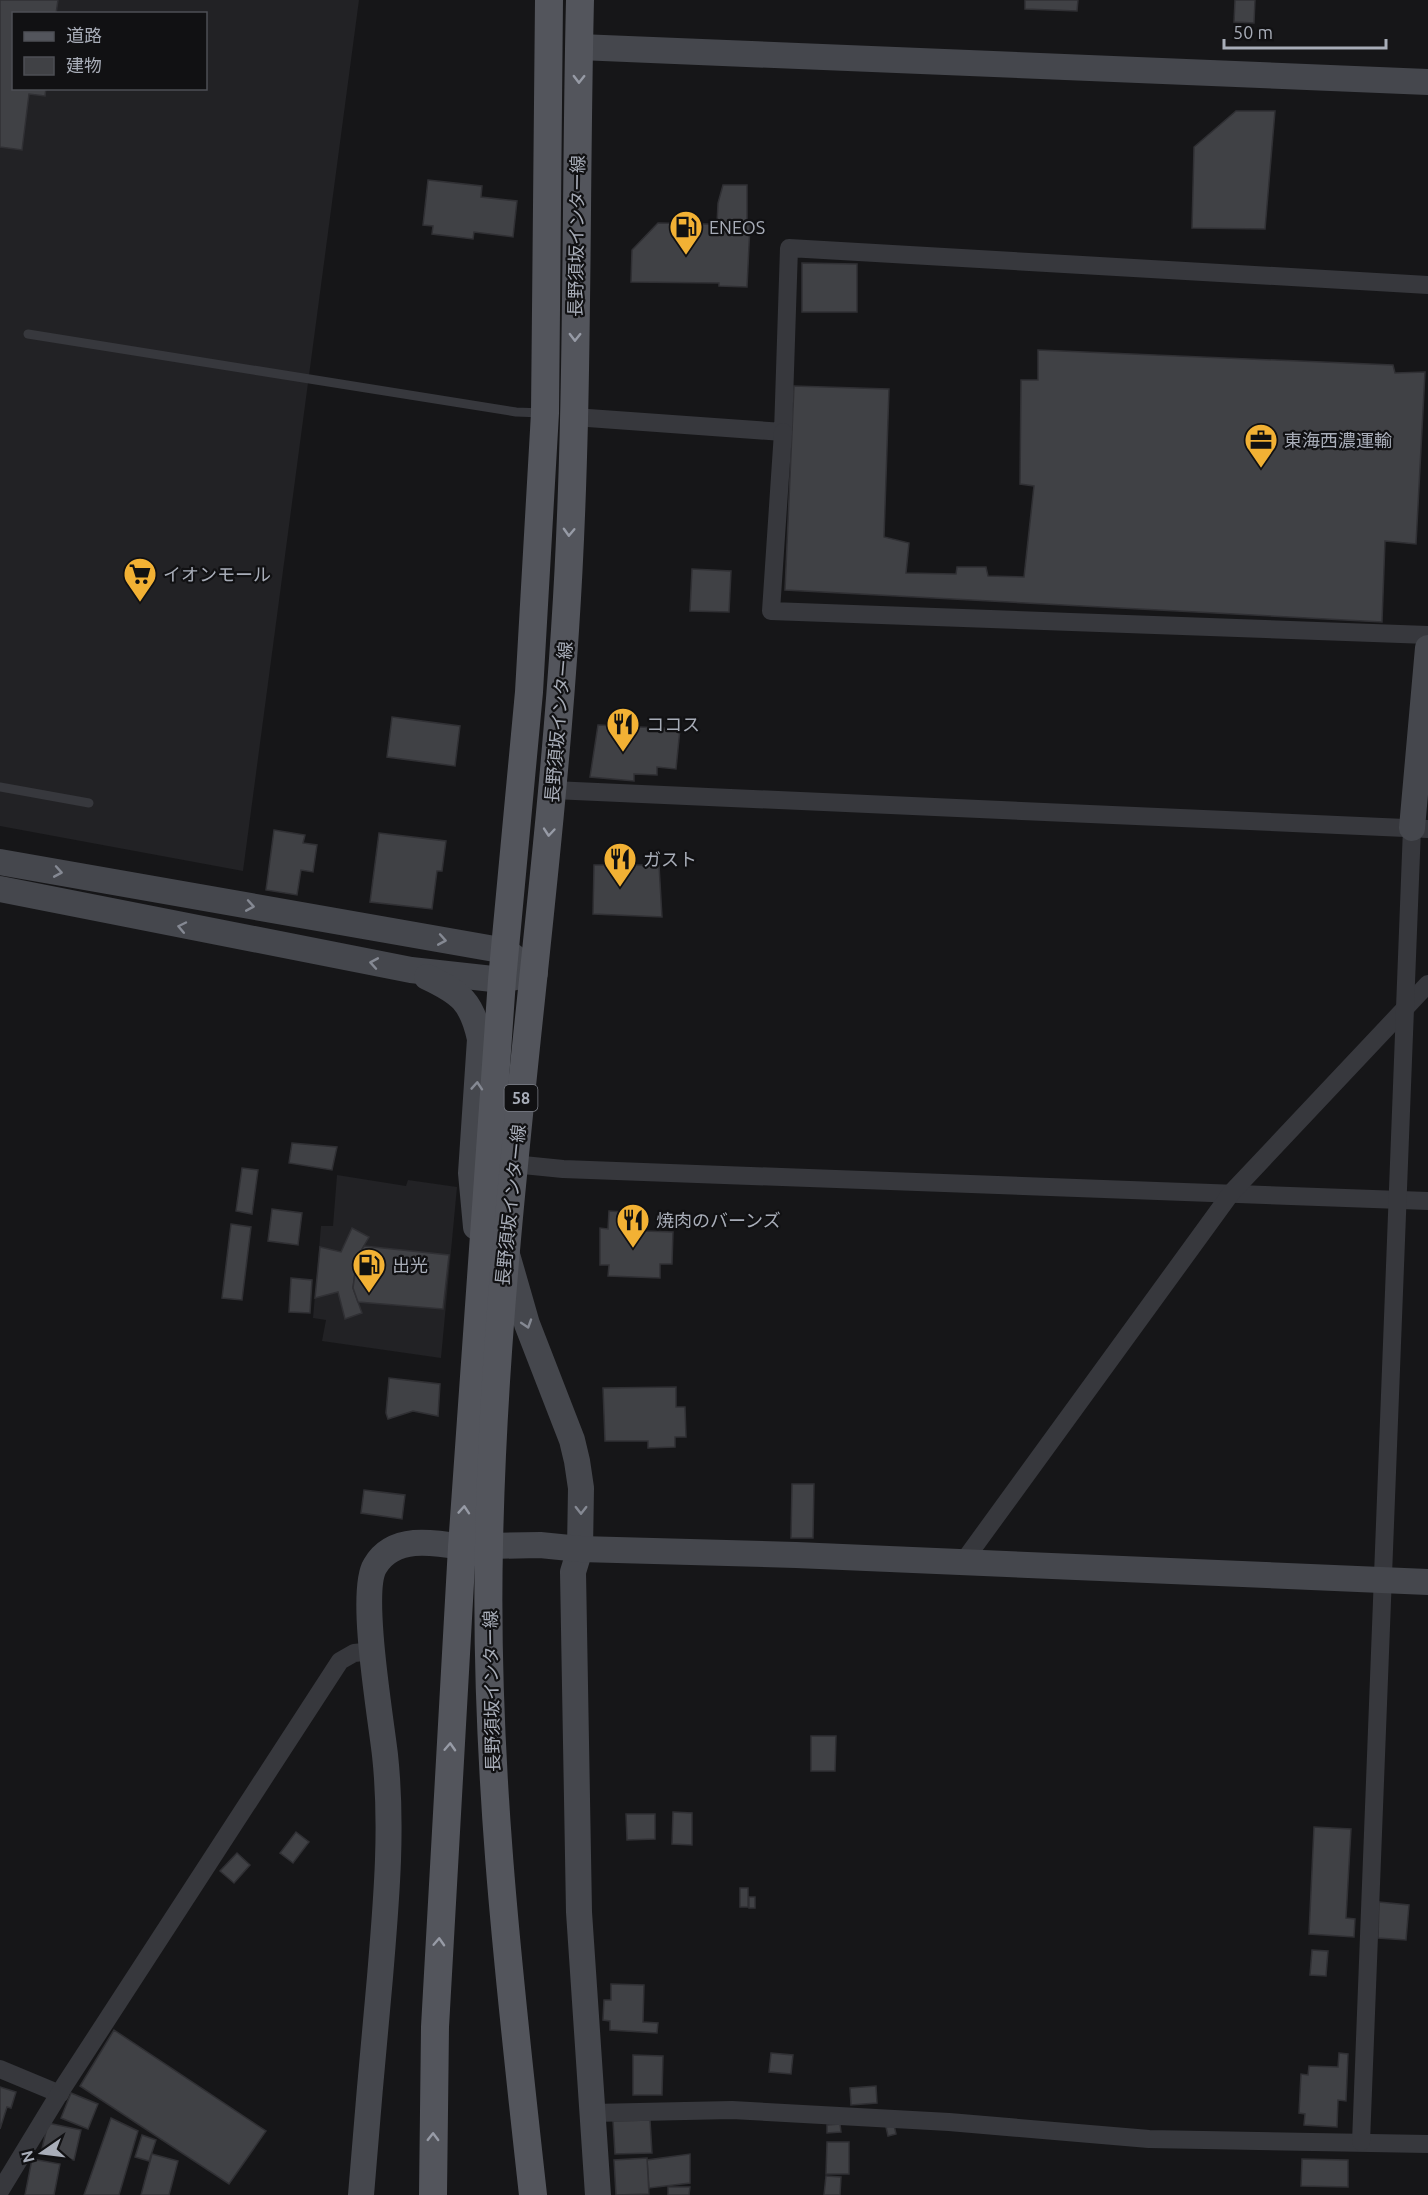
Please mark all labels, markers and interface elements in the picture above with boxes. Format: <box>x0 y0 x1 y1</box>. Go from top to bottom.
legend <box>12 12 207 90</box>
scale bar <box>1224 12 1386 50</box>
text: 50 m <box>1233 22 1273 42</box>
text: 道路 <box>66 25 102 45</box>
text: 建物 <box>66 55 102 75</box>
one-way arrow <box>572 75 585 84</box>
street label: 長野須坂インター線 <box>565 155 587 317</box>
fuel station icon: ENEOS <box>668 209 704 256</box>
place label: ENEOS <box>709 217 765 237</box>
one-way arrow <box>569 333 581 342</box>
office icon: 東海西濃運輸 <box>1243 422 1279 469</box>
place label: 東海西濃運輸 <box>1284 430 1392 450</box>
one-way arrow <box>563 528 576 537</box>
supermarket icon: イオンモール <box>122 556 158 603</box>
place label: イオンモール <box>163 564 271 584</box>
street label: 長野須坂インター線 <box>541 640 575 804</box>
restaurant icon: ココス <box>605 706 641 753</box>
place label: ココス <box>646 714 700 734</box>
one-way arrow <box>543 827 556 836</box>
restaurant icon: ガスト <box>602 841 638 888</box>
place label: ガスト <box>643 849 697 869</box>
one-way arrow <box>52 865 62 878</box>
one-way arrow <box>244 899 254 912</box>
one-way arrow <box>178 921 188 934</box>
one-way arrow <box>436 933 446 946</box>
one-way arrow <box>369 957 379 970</box>
one-way arrow <box>470 1081 483 1090</box>
road number: 58 <box>504 1085 538 1111</box>
street label: 長野須坂インター線 <box>492 1123 528 1287</box>
restaurant icon: 焼肉のバーンズ <box>615 1202 651 1249</box>
place label: 焼肉のバーンズ <box>656 1210 781 1230</box>
fuel station icon: 出光 <box>351 1247 387 1294</box>
place label: 出光 <box>392 1255 428 1275</box>
one-way arrow <box>520 1318 532 1329</box>
one-way arrow <box>575 1505 587 1514</box>
one-way arrow <box>458 1506 471 1515</box>
street label: 長野須坂インター線 <box>480 1610 502 1772</box>
one-way arrow <box>443 1742 456 1751</box>
one-way arrow <box>433 1937 446 1946</box>
north arrow <box>12 2123 72 2183</box>
one-way arrow <box>427 2132 440 2141</box>
text: N <box>17 2149 38 2165</box>

